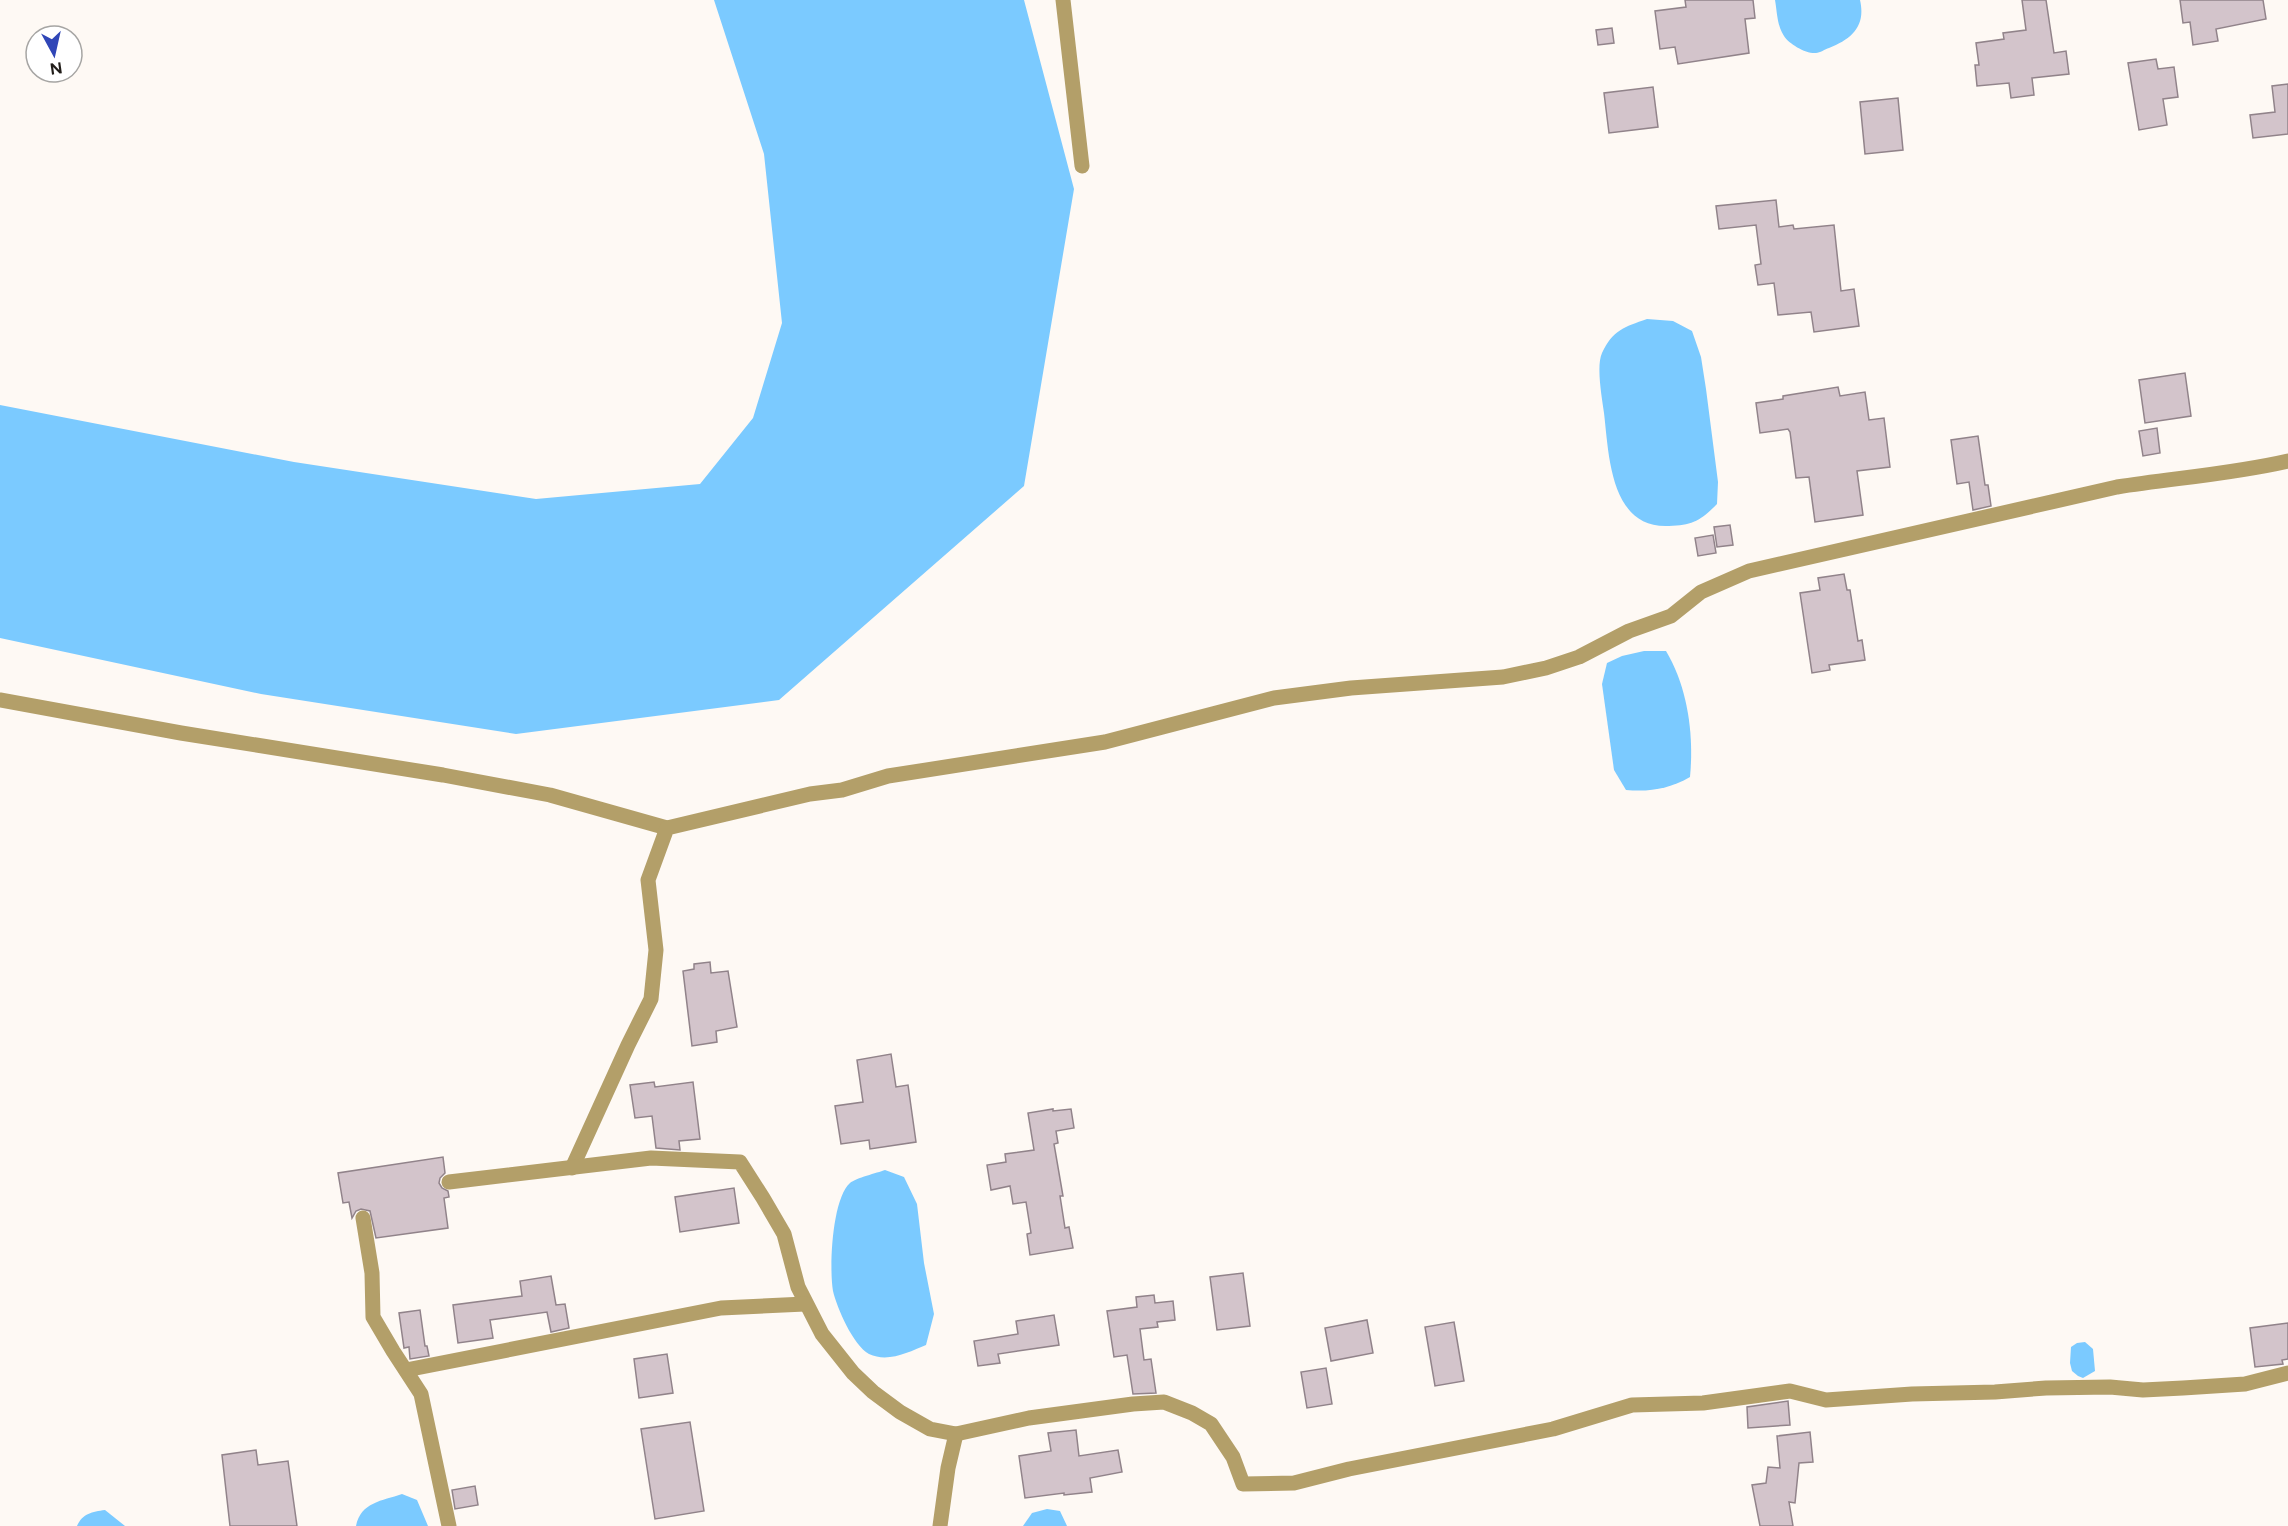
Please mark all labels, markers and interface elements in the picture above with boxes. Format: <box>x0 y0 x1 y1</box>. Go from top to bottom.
north arrow <box>24 24 84 84</box>
text: N <box>49 58 63 79</box>

